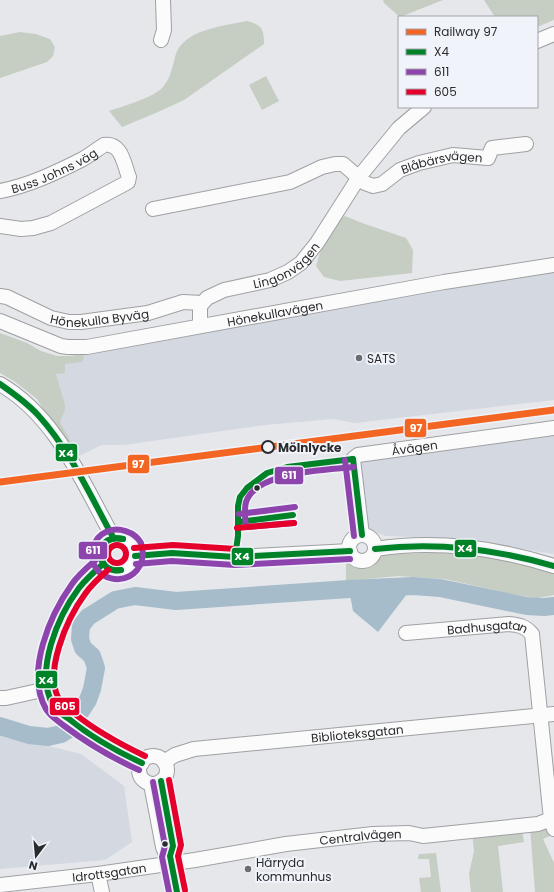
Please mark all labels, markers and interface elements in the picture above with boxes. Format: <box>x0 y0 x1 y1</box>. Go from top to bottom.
legend <box>398 16 538 108</box>
text: Railway 97 <box>434 23 498 40</box>
text: X4 <box>434 43 449 60</box>
text: 611 <box>434 63 449 80</box>
text: 605 <box>434 83 457 100</box>
street label: Buss Johns väg <box>9 144 100 197</box>
street label: Blåbärsvägen <box>398 146 483 178</box>
street label: Lingonvägen <box>251 238 323 292</box>
street label: Hönekullavägen <box>226 296 324 330</box>
street label: Hönekulla Byväg <box>49 304 150 331</box>
place label: SATS <box>367 350 396 367</box>
marker: SATS <box>354 353 364 363</box>
line badge: 97 <box>404 418 427 438</box>
text: 97 <box>410 420 422 436</box>
street label: Åvägen <box>390 436 439 459</box>
place label: Mölnlycke <box>278 439 342 456</box>
marker: Mölnlycke <box>261 440 275 454</box>
line badge: X4 <box>55 443 78 462</box>
text: X4 <box>58 445 74 461</box>
line badge: 97 <box>127 454 150 474</box>
text: 97 <box>132 456 144 472</box>
line badge: 611 <box>274 466 304 485</box>
text: 611 <box>281 467 297 483</box>
unlabelled marker <box>252 483 262 493</box>
line badge: X4 <box>454 539 477 558</box>
text: X4 <box>457 540 473 556</box>
line badge: 611 <box>78 541 108 560</box>
text: 611 <box>85 542 101 558</box>
line badge: X4 <box>231 547 254 566</box>
text: X4 <box>234 548 250 564</box>
street label: Badhusgatan <box>446 615 531 638</box>
line badge: X4 <box>35 670 58 689</box>
text: X4 <box>38 672 54 688</box>
line badge: 605 <box>49 697 80 716</box>
text: 605 <box>54 698 76 714</box>
street label: Biblioteksgatan <box>310 720 404 746</box>
street label: Centralvägen <box>319 825 402 849</box>
north arrow <box>16 836 56 876</box>
unlabelled marker <box>160 839 170 849</box>
place label: Härryda kommunhus <box>256 854 332 885</box>
text: N <box>27 857 39 874</box>
street label: Idrottsgatan <box>71 859 147 885</box>
marker: Härryda kommunhus <box>243 864 253 874</box>

